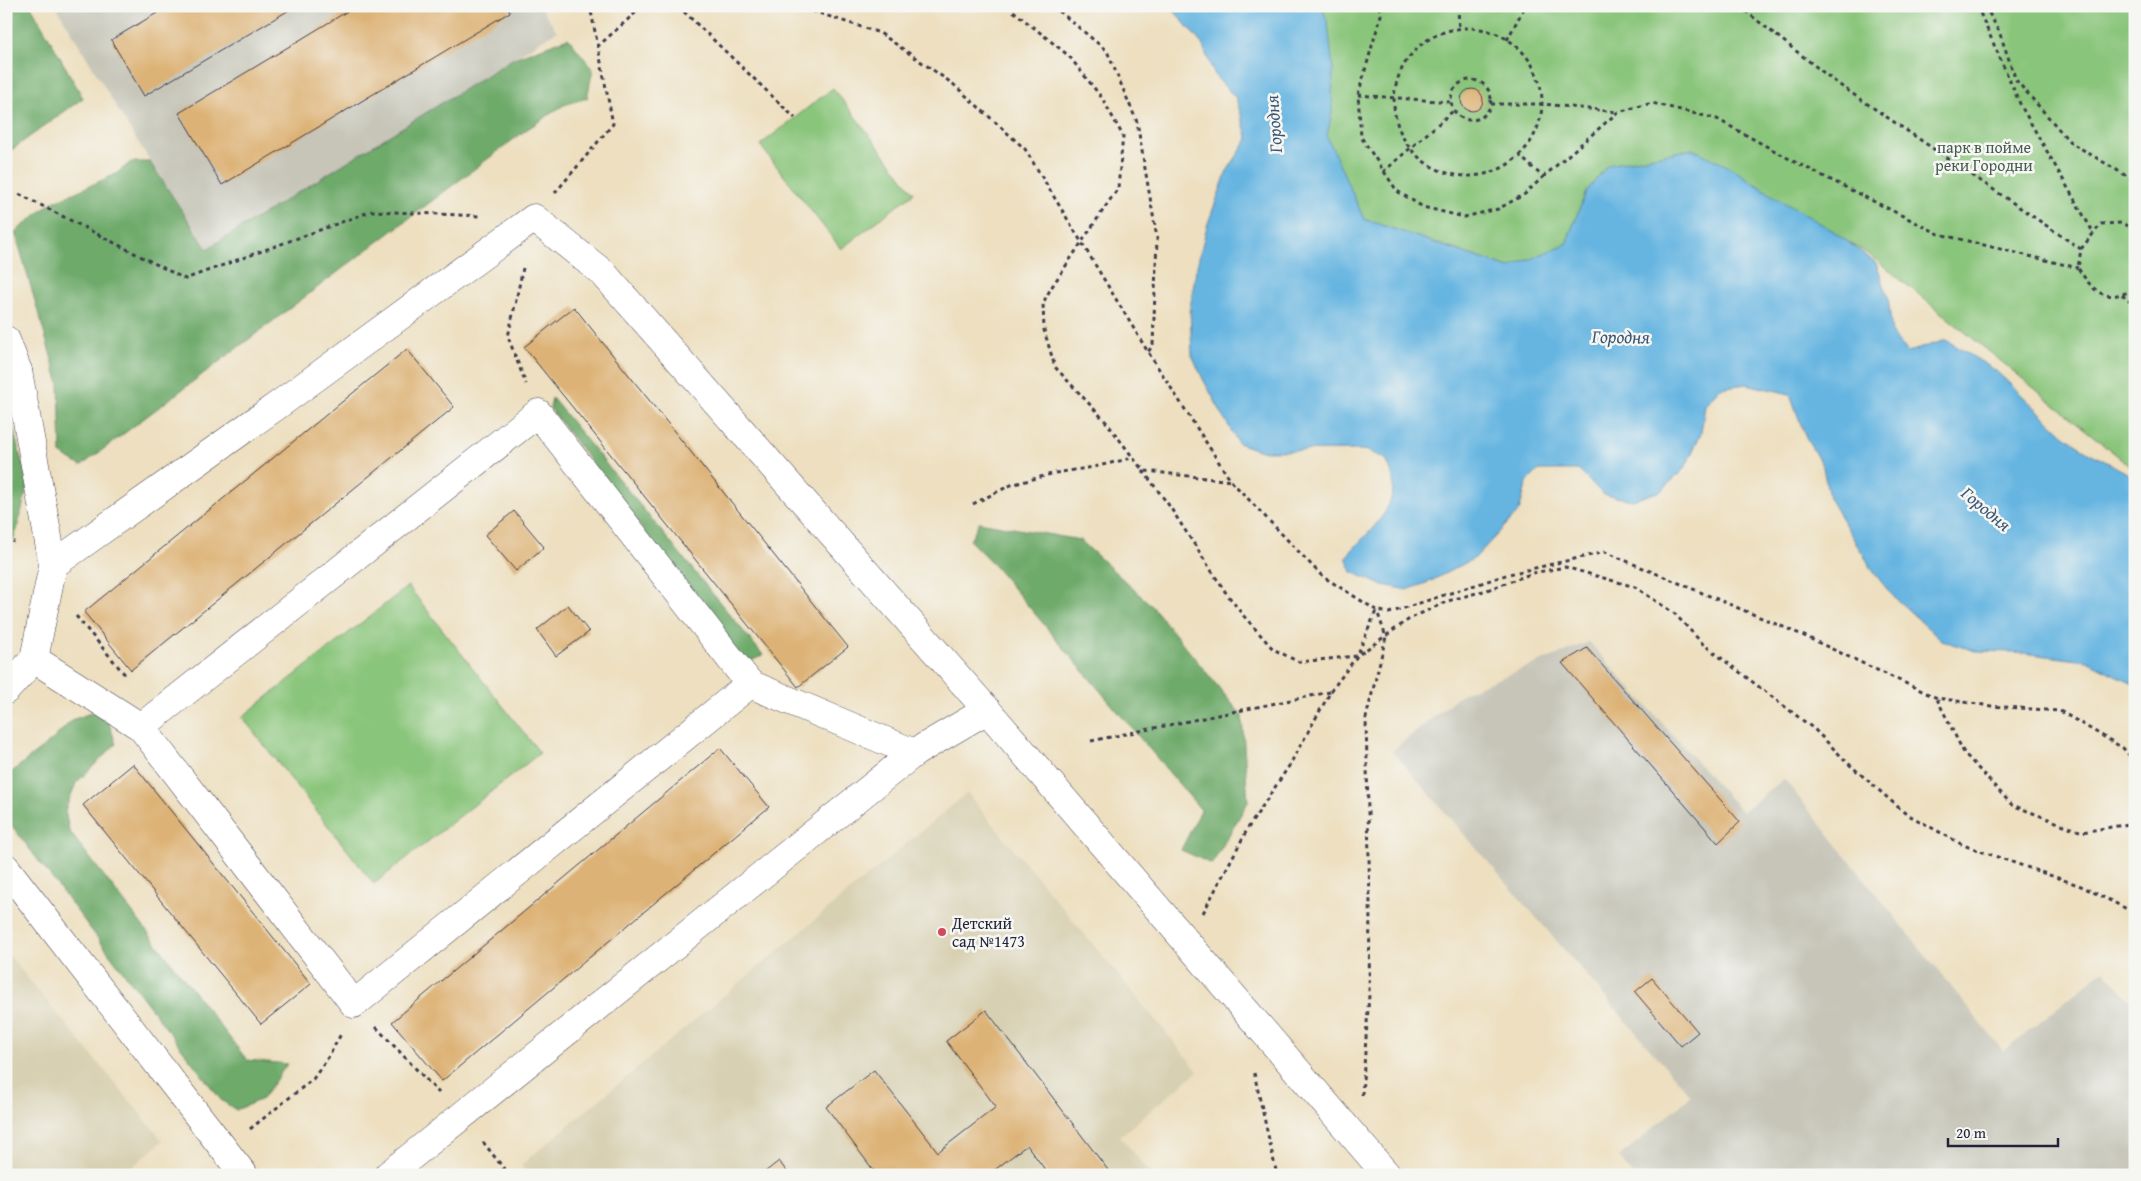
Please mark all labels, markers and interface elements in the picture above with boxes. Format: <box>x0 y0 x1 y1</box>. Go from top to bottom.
water label: Городня <box>1258 94 1289 155</box>
park label: парк в пойме реки Городни <box>1935 135 2033 177</box>
water label: Городня <box>1591 322 1650 351</box>
water label: Городня <box>1955 479 2017 538</box>
place label: Детский сад №1473 <box>951 911 1025 953</box>
marker: Детский сад №1473 <box>936 926 948 938</box>
scale bar <box>1948 1116 2058 1148</box>
text: 20 m <box>1956 1122 1987 1143</box>

